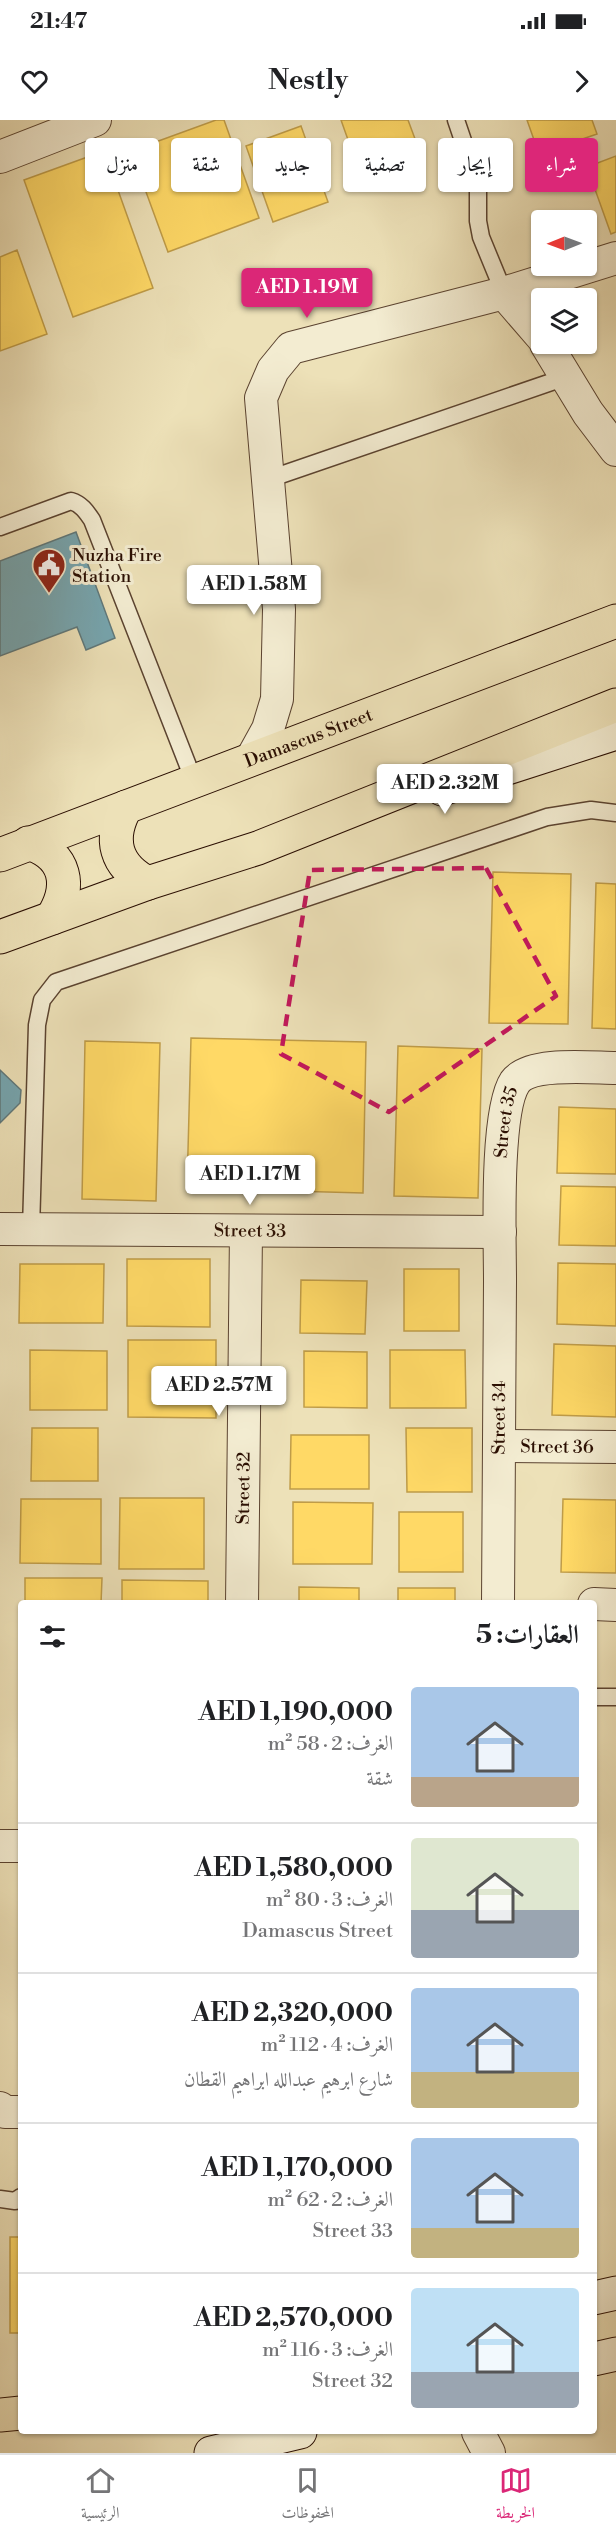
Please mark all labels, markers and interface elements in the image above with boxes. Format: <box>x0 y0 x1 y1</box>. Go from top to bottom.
text: 21:47 <box>30 8 87 35</box>
text: Nestly <box>268 64 348 98</box>
icon: heart <box>18 65 51 98</box>
icon: forward <box>565 65 598 98</box>
chip: منزل <box>85 138 159 192</box>
chip: شقة <box>171 138 241 192</box>
chip: جديد <box>253 138 331 192</box>
chip: تصفية <box>343 138 426 192</box>
chip: إيجار <box>438 138 513 192</box>
chip: شراء <box>525 138 598 192</box>
north arrow <box>531 210 597 276</box>
map controls <box>531 210 597 354</box>
pin: AED 1.19M <box>238 268 376 319</box>
text: AED 1.19M <box>255 275 359 300</box>
button: layers <box>531 288 597 354</box>
place label: Nuzha Fire Station <box>72 544 162 588</box>
public building icon: Nuzha Fire Station <box>31 547 67 594</box>
pin: AED 1.58M <box>185 565 323 616</box>
text: AED 1.58M <box>201 572 307 597</box>
street label: Damascus Street <box>241 703 377 773</box>
pin: AED 2.32M <box>376 764 514 815</box>
text: AED 2.32M <box>391 771 499 796</box>
street label: Street 35 <box>489 1083 523 1159</box>
pin: AED 1.17M <box>181 1155 319 1206</box>
text: AED 1.17M <box>199 1162 301 1187</box>
street label: Street 33 <box>214 1219 286 1242</box>
pin: AED 2.57M <box>150 1366 288 1417</box>
text: AED 2.57M <box>165 1373 273 1398</box>
street label: Street 34 <box>487 1381 511 1455</box>
street label: Street 36 <box>520 1435 594 1458</box>
street label: Street 32 <box>231 1451 255 1525</box>
text: العقارات: 5 <box>476 1619 579 1651</box>
icon: filters <box>36 1620 69 1653</box>
text: AED 1,190,000 <box>198 1696 393 1728</box>
icon: home <box>459 1711 531 1783</box>
text: الغرف: 2 · 58 m² <box>268 1732 393 1757</box>
text: شقة <box>367 1767 393 1792</box>
text: AED 1,580,000 <box>194 1852 393 1884</box>
icon: home <box>459 1862 531 1934</box>
text: الغرف: 3 · 80 m² <box>266 1888 393 1913</box>
text: Damascus Street <box>242 1919 393 1944</box>
text: AED 2,320,000 <box>192 1997 393 2029</box>
icon: home <box>459 2012 531 2084</box>
text: الغرف: 4 · 112 m² <box>261 2033 393 2058</box>
text: شارع ابرهيم عبدالله ابراهيم القطان <box>184 2068 393 2093</box>
text: AED 1,170,000 <box>201 2152 393 2184</box>
icon: home <box>459 2162 531 2234</box>
text: الغرف: 2 · 62 m² <box>268 2188 393 2213</box>
text: Street 33 <box>312 2219 393 2244</box>
text: AED 2,570,000 <box>194 2302 393 2334</box>
icon: home <box>459 2312 531 2384</box>
text: الغرف: 3 · 116 m² <box>262 2338 393 2363</box>
text: Street 32 <box>312 2369 393 2394</box>
tab: الرئيسية <box>81 2464 119 2528</box>
tab: المحفوظات <box>281 2464 334 2528</box>
tab: الخريطة <box>496 2464 535 2528</box>

